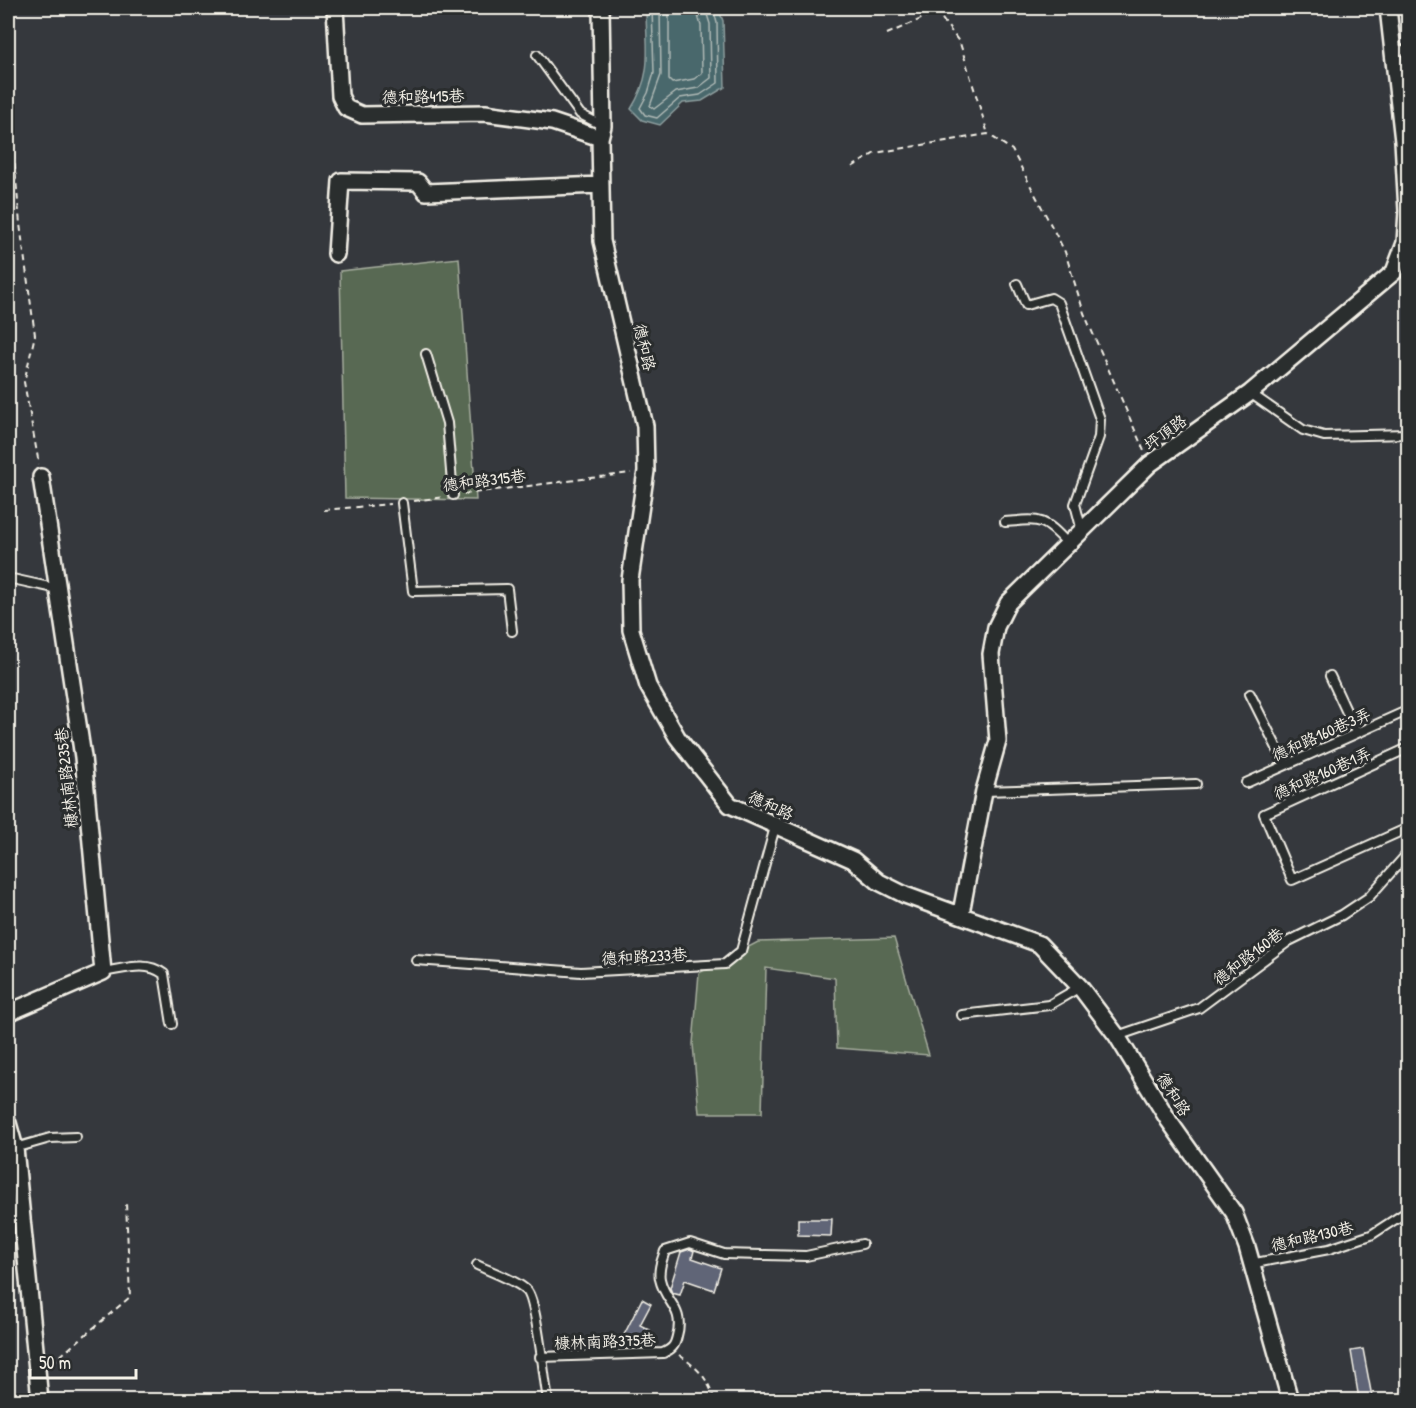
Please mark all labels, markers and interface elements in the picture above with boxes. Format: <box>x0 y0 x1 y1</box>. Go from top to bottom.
street label: 德和路415巷 <box>382 84 464 108</box>
street label: 德和路 <box>629 321 661 373</box>
street label: 坪頂路 <box>1139 409 1191 455</box>
street label: 德和路315巷 <box>441 464 527 496</box>
street label: 德和路160巷3弄 <box>1268 702 1374 766</box>
street label: 槺林南路235巷 <box>50 726 82 830</box>
street label: 德和路160巷1弄 <box>1269 742 1375 804</box>
street label: 德和路 <box>745 785 797 825</box>
street label: 德和路160巷 <box>1208 922 1288 990</box>
street label: 德和路233巷 <box>601 943 687 969</box>
street label: 德和路 <box>1152 1068 1196 1120</box>
street label: 德和路130巷 <box>1269 1216 1355 1256</box>
street label: 槺林南路375巷 <box>554 1328 656 1354</box>
scale bar <box>30 1342 136 1380</box>
text: 50 m <box>39 1350 71 1375</box>

